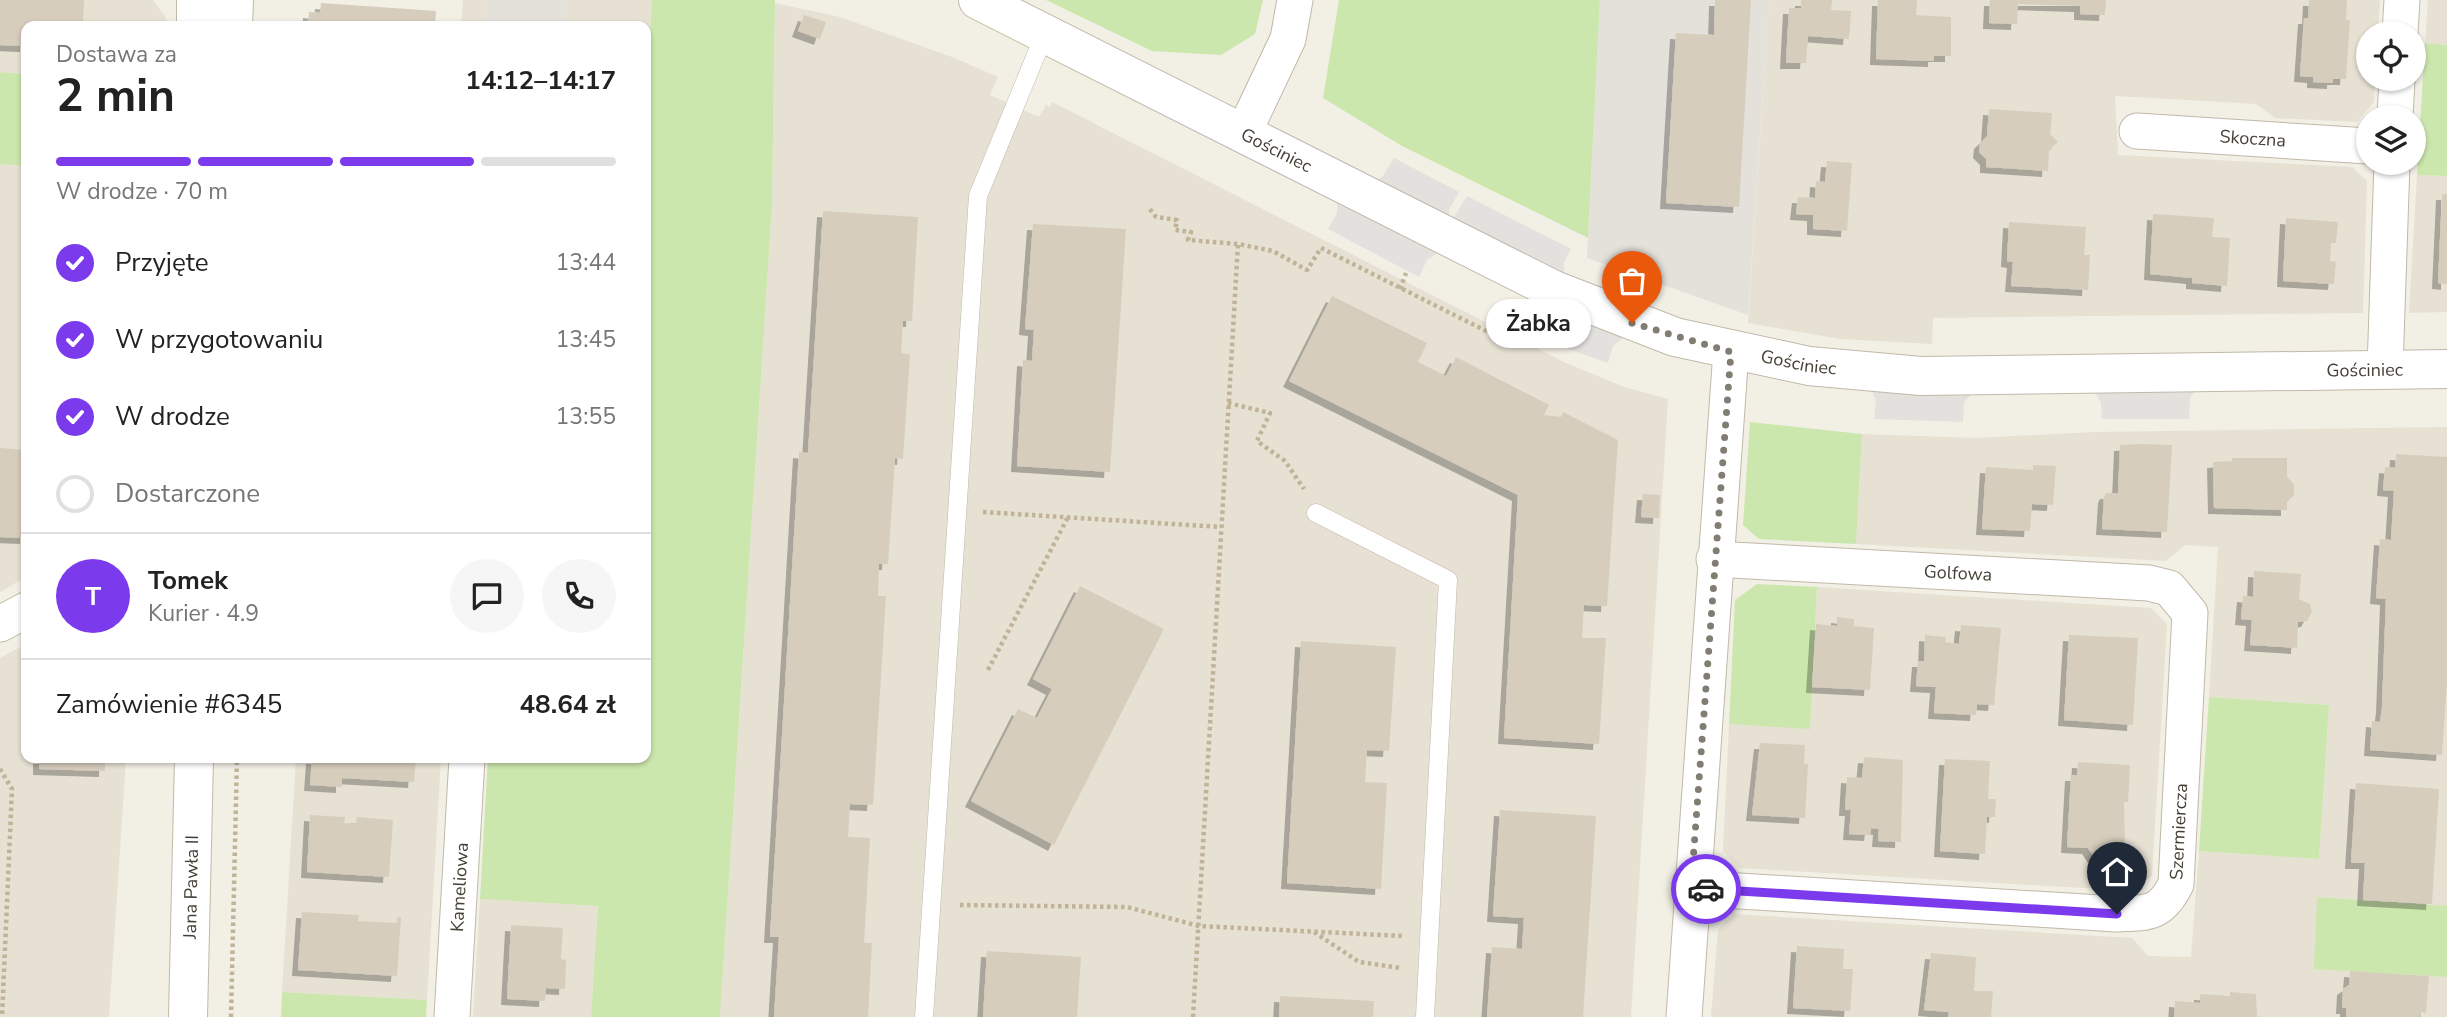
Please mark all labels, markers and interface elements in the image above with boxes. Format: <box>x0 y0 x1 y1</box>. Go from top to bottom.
map controls <box>2356 21 2426 175</box>
button: locate <box>2356 21 2426 91</box>
text: Dostawa za <box>56 39 177 70</box>
text: 14:12–14:17 <box>465 63 616 98</box>
text: 2 min <box>56 64 175 127</box>
button: layers <box>2356 105 2426 175</box>
street label: Gościniec <box>1237 122 1316 178</box>
street label: Skoczna <box>2219 124 2287 153</box>
text: W drodze · 70 m <box>56 176 228 207</box>
icon: check <box>56 244 94 282</box>
text: Przyjęte <box>115 245 209 280</box>
text: 13:44 <box>556 247 616 278</box>
pin <box>1602 251 1662 323</box>
icon: bag <box>1613 262 1651 300</box>
callout: Żabka <box>1485 298 1590 348</box>
text: Żabka <box>1506 308 1571 339</box>
icon: check <box>56 321 94 359</box>
text: W przygotowaniu <box>115 322 323 357</box>
text: 13:45 <box>556 324 616 355</box>
street label: Gościniec <box>1758 344 1837 380</box>
street label: Gościniec <box>2326 358 2403 383</box>
icon: check <box>56 398 94 436</box>
text: W drodze <box>115 399 230 434</box>
text: 13:55 <box>556 401 616 432</box>
text: Dostarczone <box>115 476 260 511</box>
button: chat <box>450 559 524 633</box>
button: phone <box>542 559 616 633</box>
street label: Golfowa <box>1923 559 1993 587</box>
text: Tomek <box>148 563 228 598</box>
text: T <box>85 579 101 614</box>
text: Kurier · 4.9 <box>148 598 259 629</box>
text: Zamówienie #6345 <box>56 687 282 722</box>
text: 48.64 zł <box>520 687 616 722</box>
street label: Szermiercza <box>2164 783 2193 881</box>
street label: Jana Pawła II <box>178 835 204 940</box>
street label: Kameliowa <box>445 842 474 933</box>
pin <box>2087 842 2147 914</box>
icon: home <box>2098 853 2136 891</box>
courier <box>1671 854 1741 924</box>
icon: car <box>1687 870 1725 908</box>

